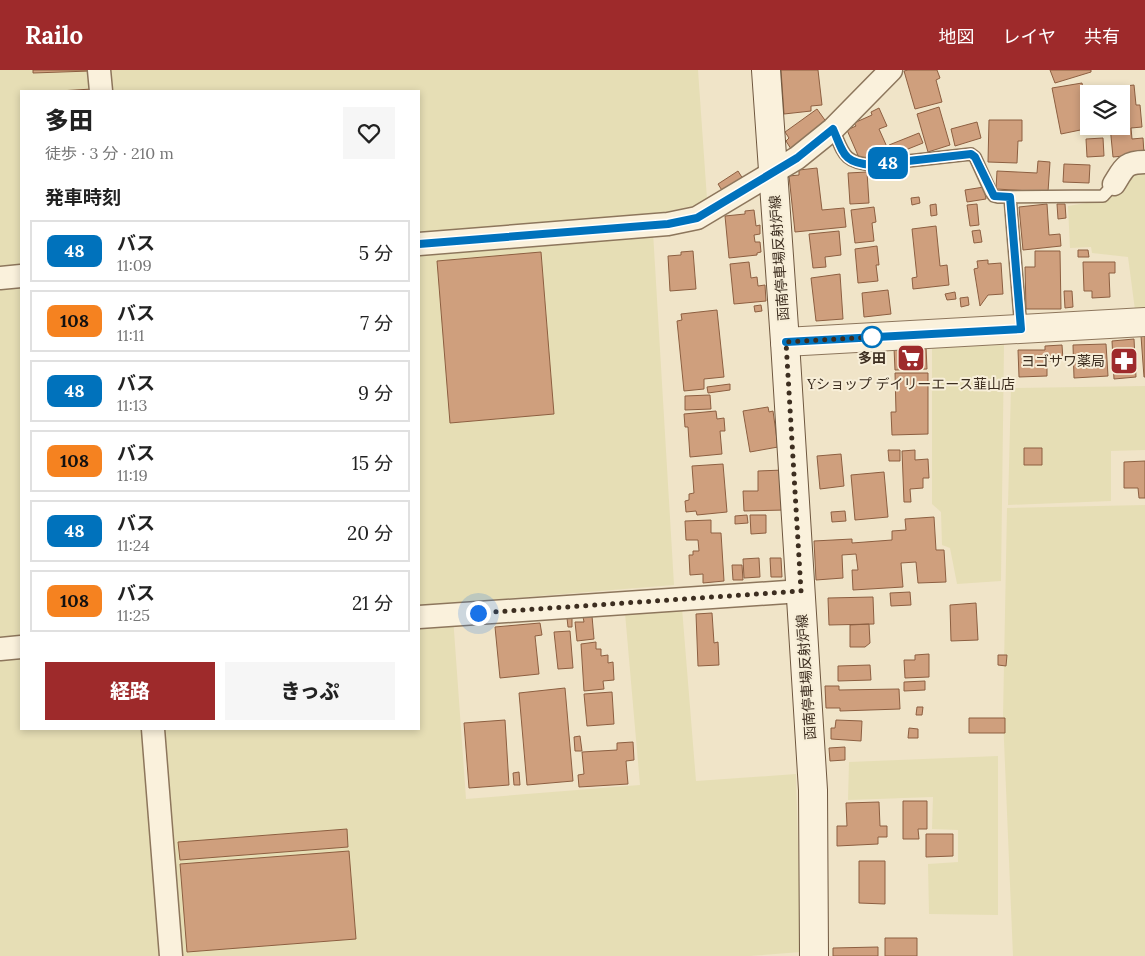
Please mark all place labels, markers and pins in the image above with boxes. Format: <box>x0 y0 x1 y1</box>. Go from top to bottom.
marker: 多田 <box>861 326 883 348</box>
supermarket icon: Yショップ デイリーエース韮山店 <box>896 343 926 373</box>
pharmacy icon: ヨゴサワ薬局 <box>1109 346 1139 376</box>
place label: 多田 <box>858 349 886 367</box>
place label: ヨゴサワ薬局 <box>1021 352 1105 370</box>
place label: Yショップ デイリーエース韮山店 <box>806 375 1015 393</box>

